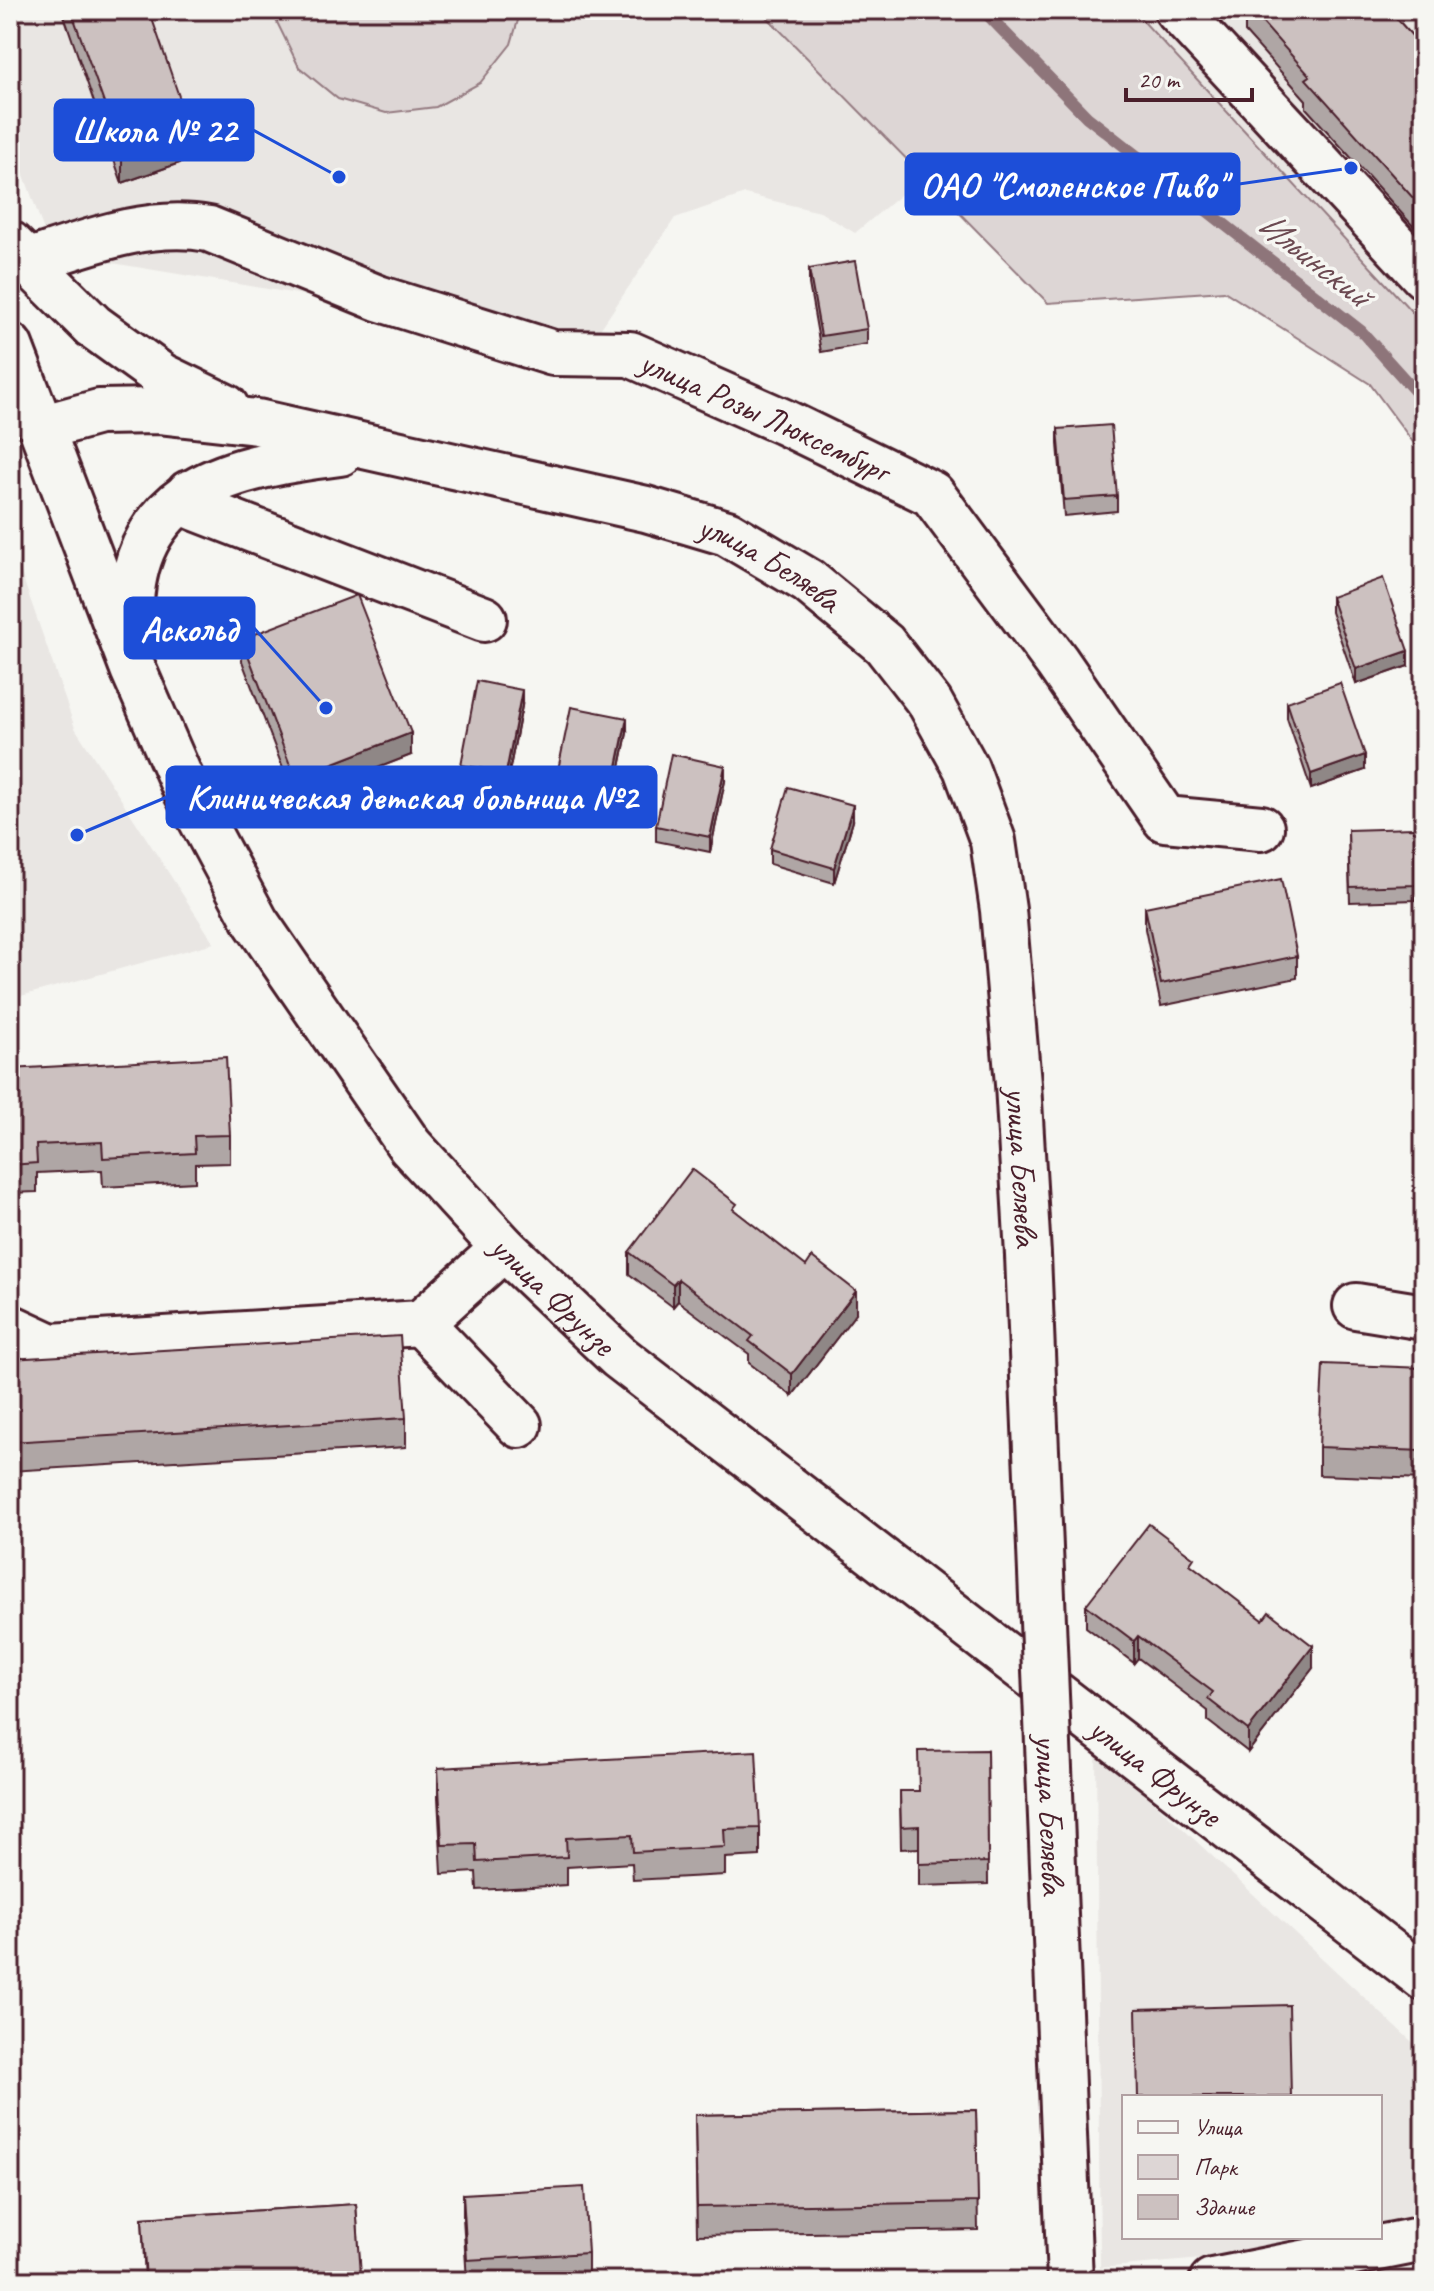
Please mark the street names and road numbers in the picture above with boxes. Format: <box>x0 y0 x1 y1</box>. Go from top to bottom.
street label: улица Розы Люксембург <box>632 339 900 494</box>
street label: улица Беляева <box>691 504 852 623</box>
street label: улица Беляева <box>996 1084 1049 1250</box>
street label: улица Фрунзе <box>480 1225 626 1366</box>
street label: улица Фрунзе <box>1079 1706 1232 1837</box>
street label: улица Беляева <box>1026 1732 1075 1897</box>

